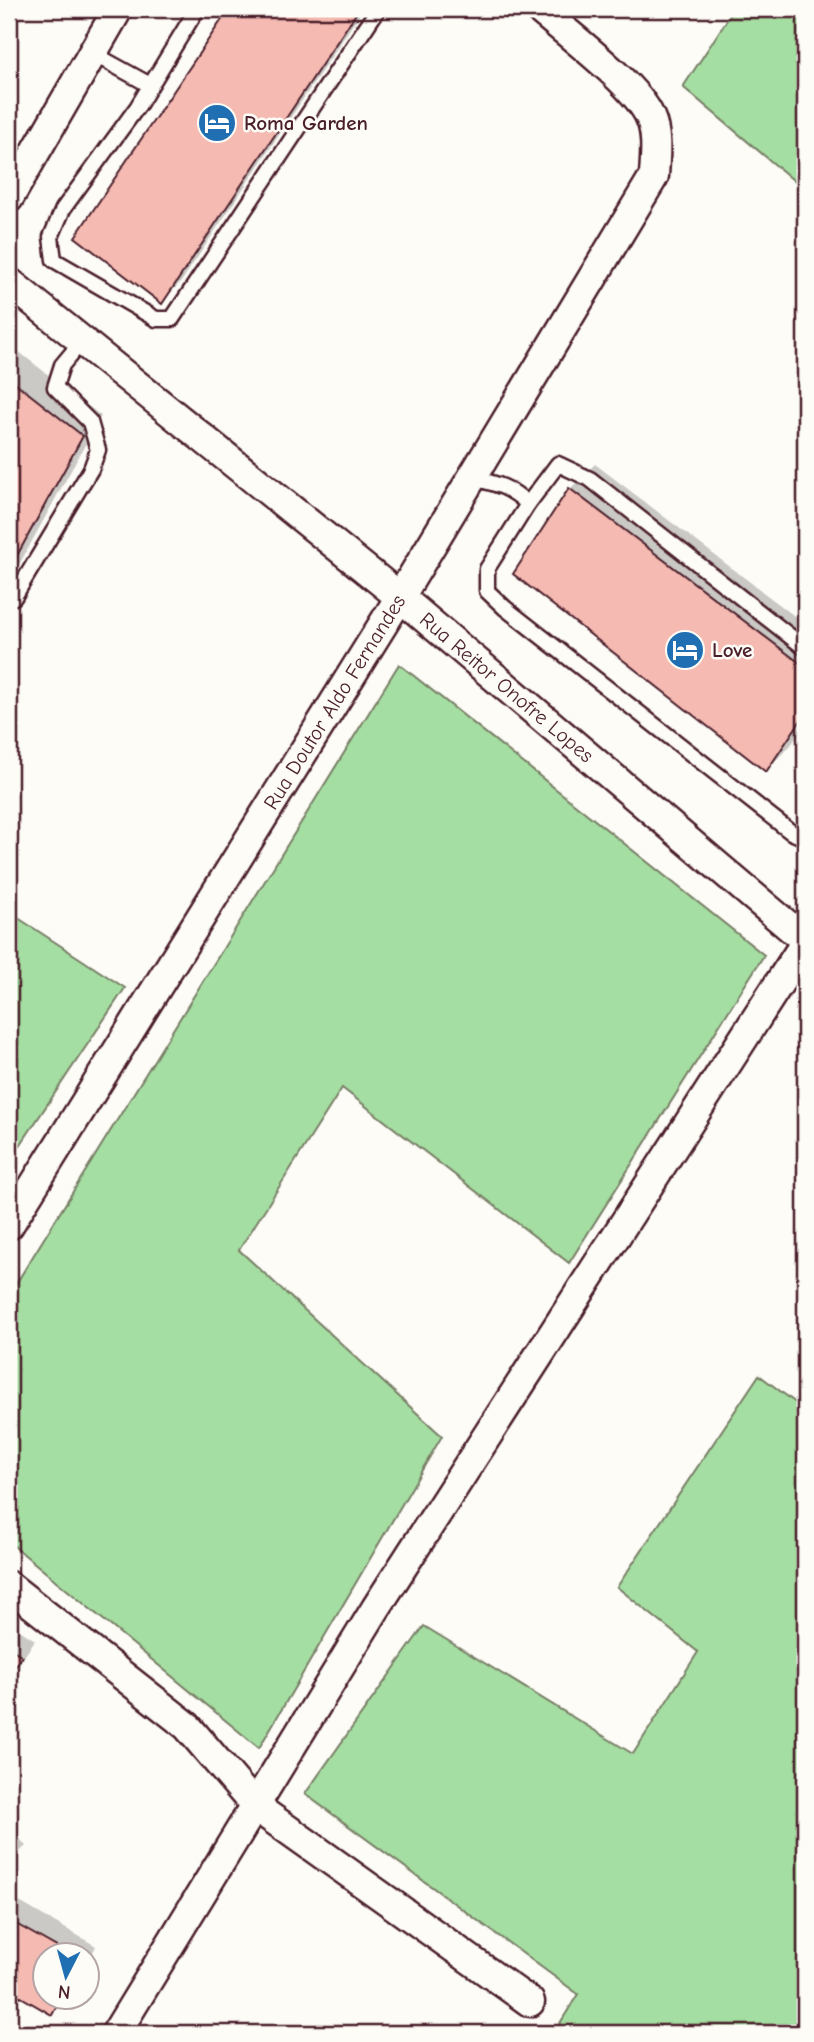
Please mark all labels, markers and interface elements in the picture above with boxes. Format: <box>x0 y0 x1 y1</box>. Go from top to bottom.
hotel icon: Roma Garden <box>196 102 238 144</box>
place label: Roma Garden <box>244 111 368 135</box>
street label: Rua Doutor Aldo Fernandes <box>259 590 410 814</box>
street label: Rua Reitor Onofre Lopes <box>415 607 598 768</box>
hotel icon: Love <box>664 629 706 671</box>
place label: Love <box>712 638 752 662</box>
north arrow <box>32 1940 102 2010</box>
text: N <box>57 1980 72 2003</box>

